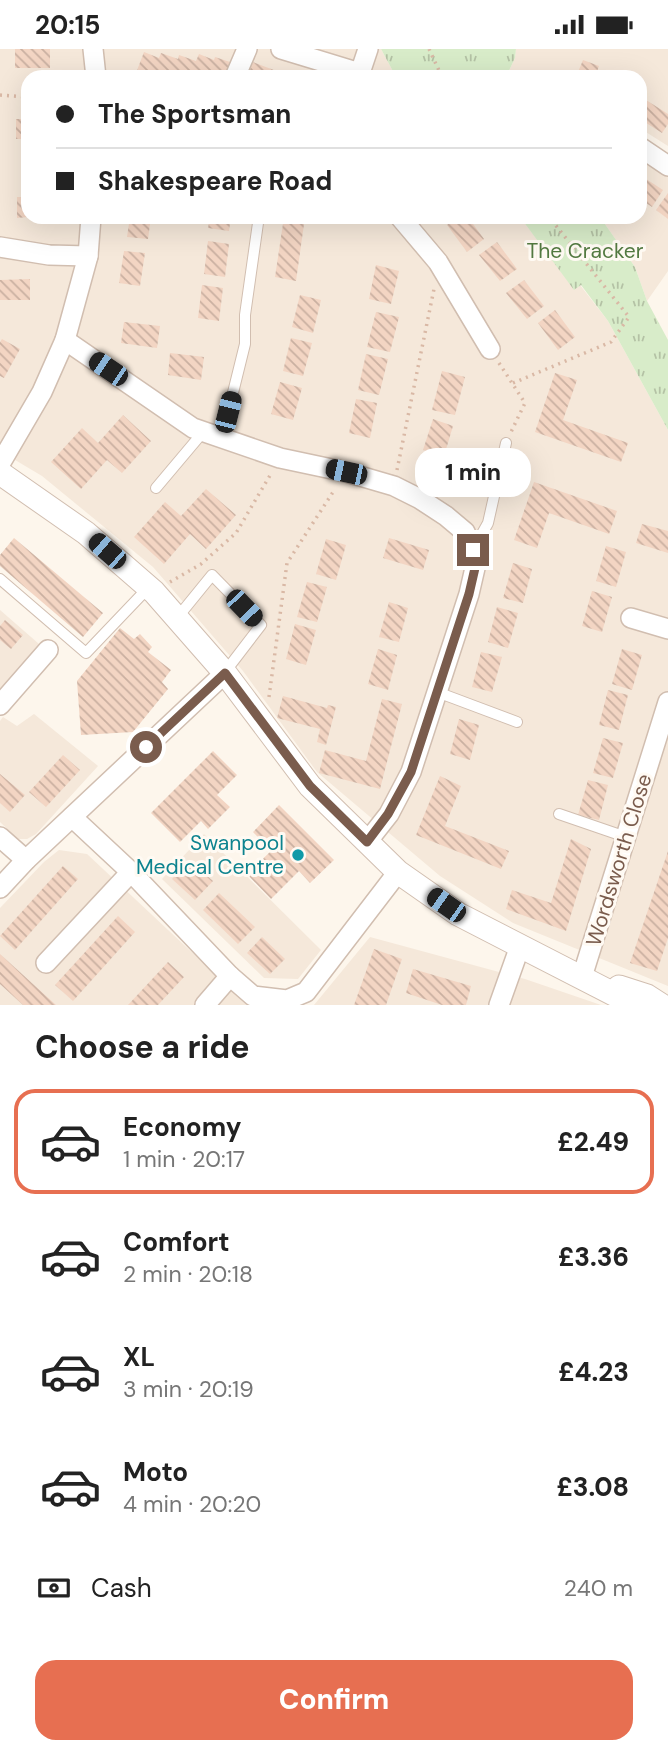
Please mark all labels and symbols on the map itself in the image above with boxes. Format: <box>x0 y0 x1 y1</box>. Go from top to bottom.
park label: The Cracker <box>526 237 644 265</box>
car <box>85 349 132 389</box>
car <box>213 389 244 435</box>
callout: 1 min <box>415 449 531 497</box>
car <box>324 457 369 487</box>
car <box>85 529 130 573</box>
route end <box>457 534 489 566</box>
car <box>222 586 267 630</box>
route start <box>130 731 162 763</box>
street label: Wordsworth Close <box>579 770 659 950</box>
place label: Swanpool Medical Centre <box>136 829 284 881</box>
marker: Swanpool Medical Centre <box>290 847 306 863</box>
car <box>423 884 470 926</box>

